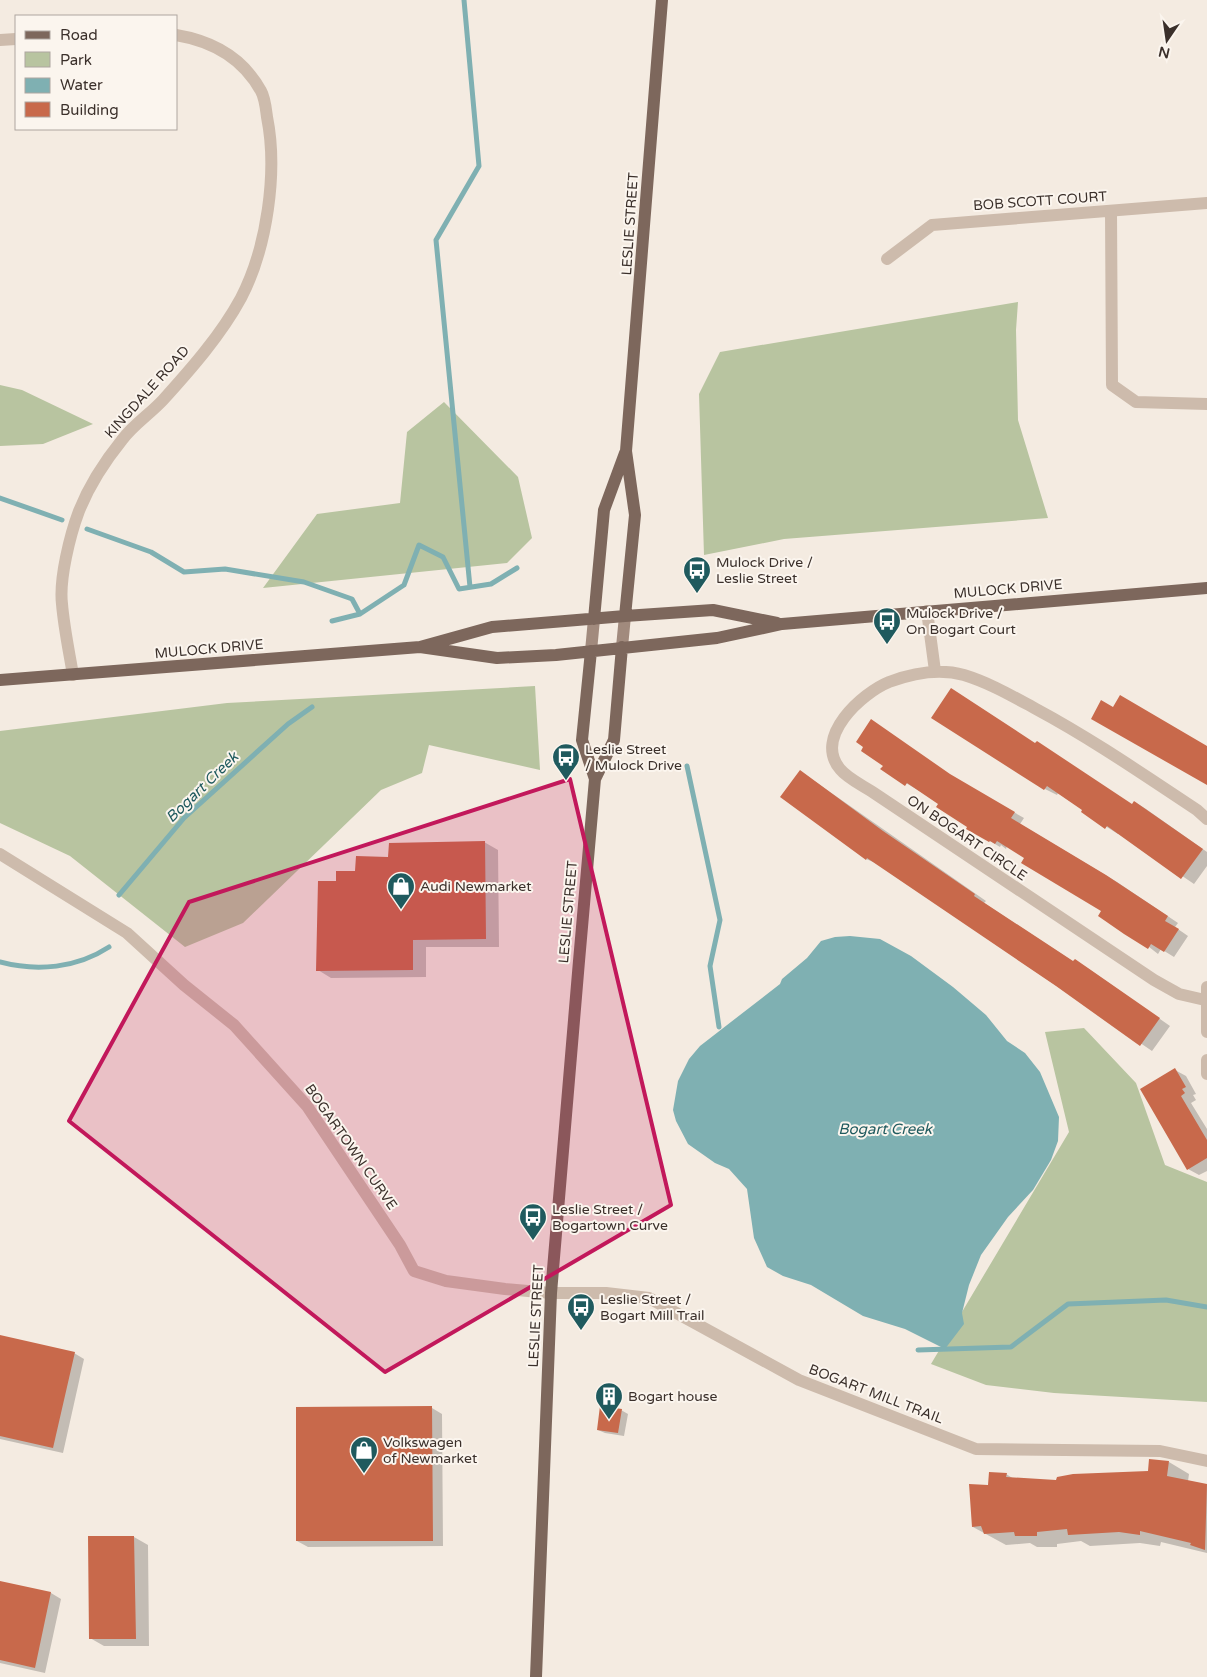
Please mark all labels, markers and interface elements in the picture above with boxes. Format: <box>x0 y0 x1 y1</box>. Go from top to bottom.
legend <box>15 15 178 130</box>
north arrow <box>1142 15 1192 65</box>
text: Road <box>60 26 98 44</box>
text: N <box>1157 43 1172 62</box>
text: Park <box>60 51 92 69</box>
text: Water <box>60 76 103 94</box>
text: Building <box>60 101 119 119</box>
street label: LESLIE STREET <box>618 171 642 276</box>
street label: BOB SCOTT COURT <box>973 188 1108 214</box>
street label: KINGDALE ROAD <box>101 342 193 442</box>
place label: Mulock Drive / Leslie Street <box>716 554 813 587</box>
bus stop icon: Mulock Drive / Leslie Street <box>682 555 712 594</box>
street label: MULOCK DRIVE <box>953 576 1063 602</box>
place label: Mulock Drive / On Bogart Court <box>906 605 1017 638</box>
bus stop icon: Mulock Drive / On Bogart Court <box>872 606 902 645</box>
street label: MULOCK DRIVE <box>154 636 264 662</box>
place label: Leslie Street / Mulock Drive <box>585 741 682 774</box>
bus stop icon: Leslie Street / Mulock Drive <box>551 742 581 781</box>
water label: Bogart Creek <box>162 747 243 826</box>
street label: ON BOGART CIRCLE <box>904 792 1030 884</box>
street label: LESLIE STREET <box>555 859 581 964</box>
shop icon: Audi Newmarket <box>386 871 416 910</box>
place label: Audi Newmarket <box>420 878 532 895</box>
street label: BOGARTOWN CURVE <box>301 1081 401 1213</box>
water label: Bogart Creek <box>838 1120 934 1138</box>
place label: Leslie Street / Bogartown Curve <box>552 1201 668 1234</box>
bus stop icon: Leslie Street / Bogartown Curve <box>518 1202 548 1241</box>
street label: LESLIE STREET <box>525 1264 547 1368</box>
place label: Leslie Street / Bogart Mill Trail <box>600 1291 705 1324</box>
bus stop icon: Leslie Street / Bogart Mill Trail <box>566 1292 596 1331</box>
street label: BOGART MILL TRAIL <box>806 1361 946 1427</box>
building icon: Bogart house <box>594 1381 624 1420</box>
place label: Bogart house <box>628 1388 717 1405</box>
place label: Volkswagen of Newmarket <box>383 1434 478 1467</box>
shop icon: Volkswagen of Newmarket <box>349 1435 379 1474</box>

